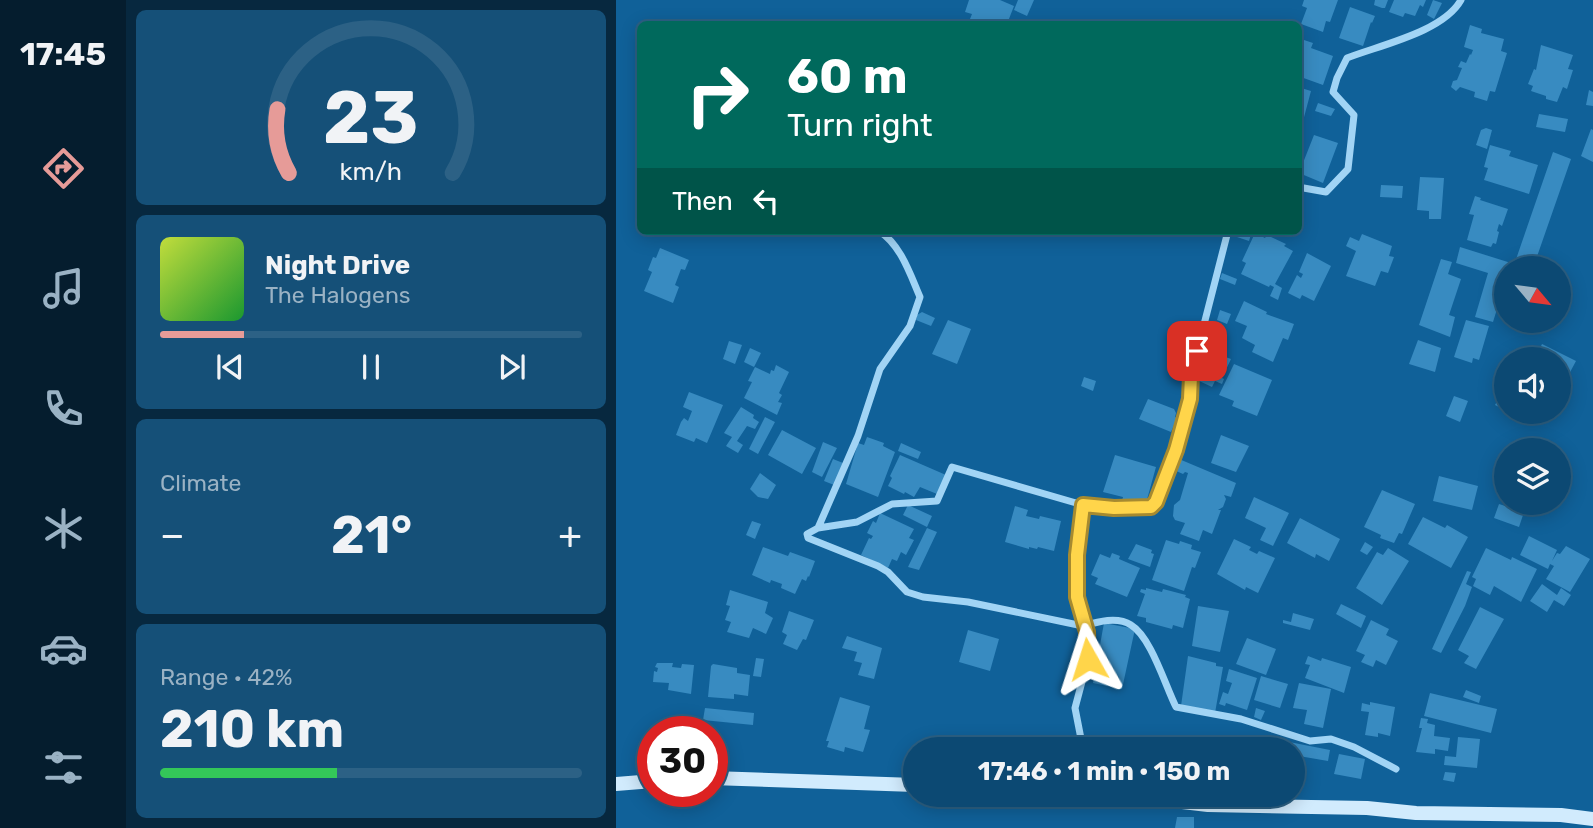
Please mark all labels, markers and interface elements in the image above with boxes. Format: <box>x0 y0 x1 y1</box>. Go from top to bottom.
text: 17:45 <box>20 35 106 73</box>
text: 60 m <box>787 47 908 105</box>
icon: right <box>672 49 763 140</box>
text: 23 <box>323 76 419 162</box>
text: Turn right <box>787 106 932 144</box>
icon: directions <box>39 144 88 193</box>
text: km/h <box>340 157 402 186</box>
icon: left <box>747 182 785 220</box>
text: Then <box>672 186 733 217</box>
text: Night Drive <box>265 250 410 281</box>
north arrow <box>1494 256 1572 332</box>
map controls <box>1494 256 1571 515</box>
icon: music <box>39 264 88 313</box>
text: The Halogens <box>265 281 411 309</box>
pin <box>1167 321 1227 381</box>
icon: arrive <box>1178 332 1216 370</box>
button: sound <box>1494 347 1571 424</box>
icon: previous <box>211 348 249 386</box>
icon: pause <box>352 348 390 386</box>
icon: next <box>493 348 531 386</box>
icon: phone <box>39 384 88 433</box>
button: layers <box>1494 438 1571 515</box>
text: Climate <box>160 469 241 497</box>
icon: climate <box>39 504 88 553</box>
text: 21° <box>331 504 412 566</box>
text: − <box>160 512 185 558</box>
text: + <box>558 512 582 558</box>
position arrow <box>1051 622 1125 696</box>
icon: car <box>39 624 88 673</box>
text: Range · 42% <box>160 663 292 691</box>
text: 210 km <box>160 698 344 760</box>
speed limit sign: 30 <box>637 716 728 807</box>
icon: filters <box>39 743 88 792</box>
text: 17:46 · 1 min · 150 m <box>978 756 1230 787</box>

